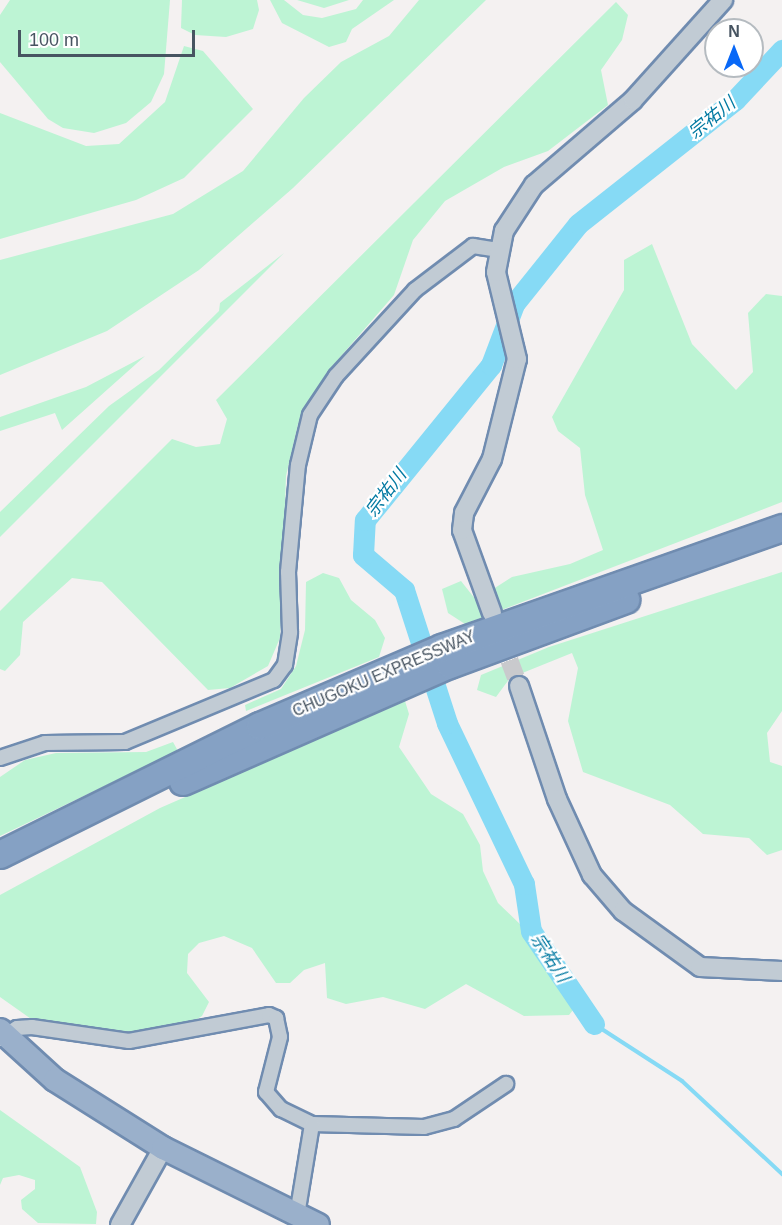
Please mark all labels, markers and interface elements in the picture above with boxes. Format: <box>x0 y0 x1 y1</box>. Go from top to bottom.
scale bar <box>21 18 198 56</box>
north arrow <box>704 18 764 78</box>
text: N <box>728 23 740 40</box>
text: 100 m <box>29 30 79 50</box>
water label: 宗祐川 <box>684 93 740 143</box>
water label: 宗祐川 <box>361 465 411 521</box>
street label: CHUGOKU EXPRESSWAY <box>290 627 478 721</box>
water label: 宗祐川 <box>526 929 574 987</box>

